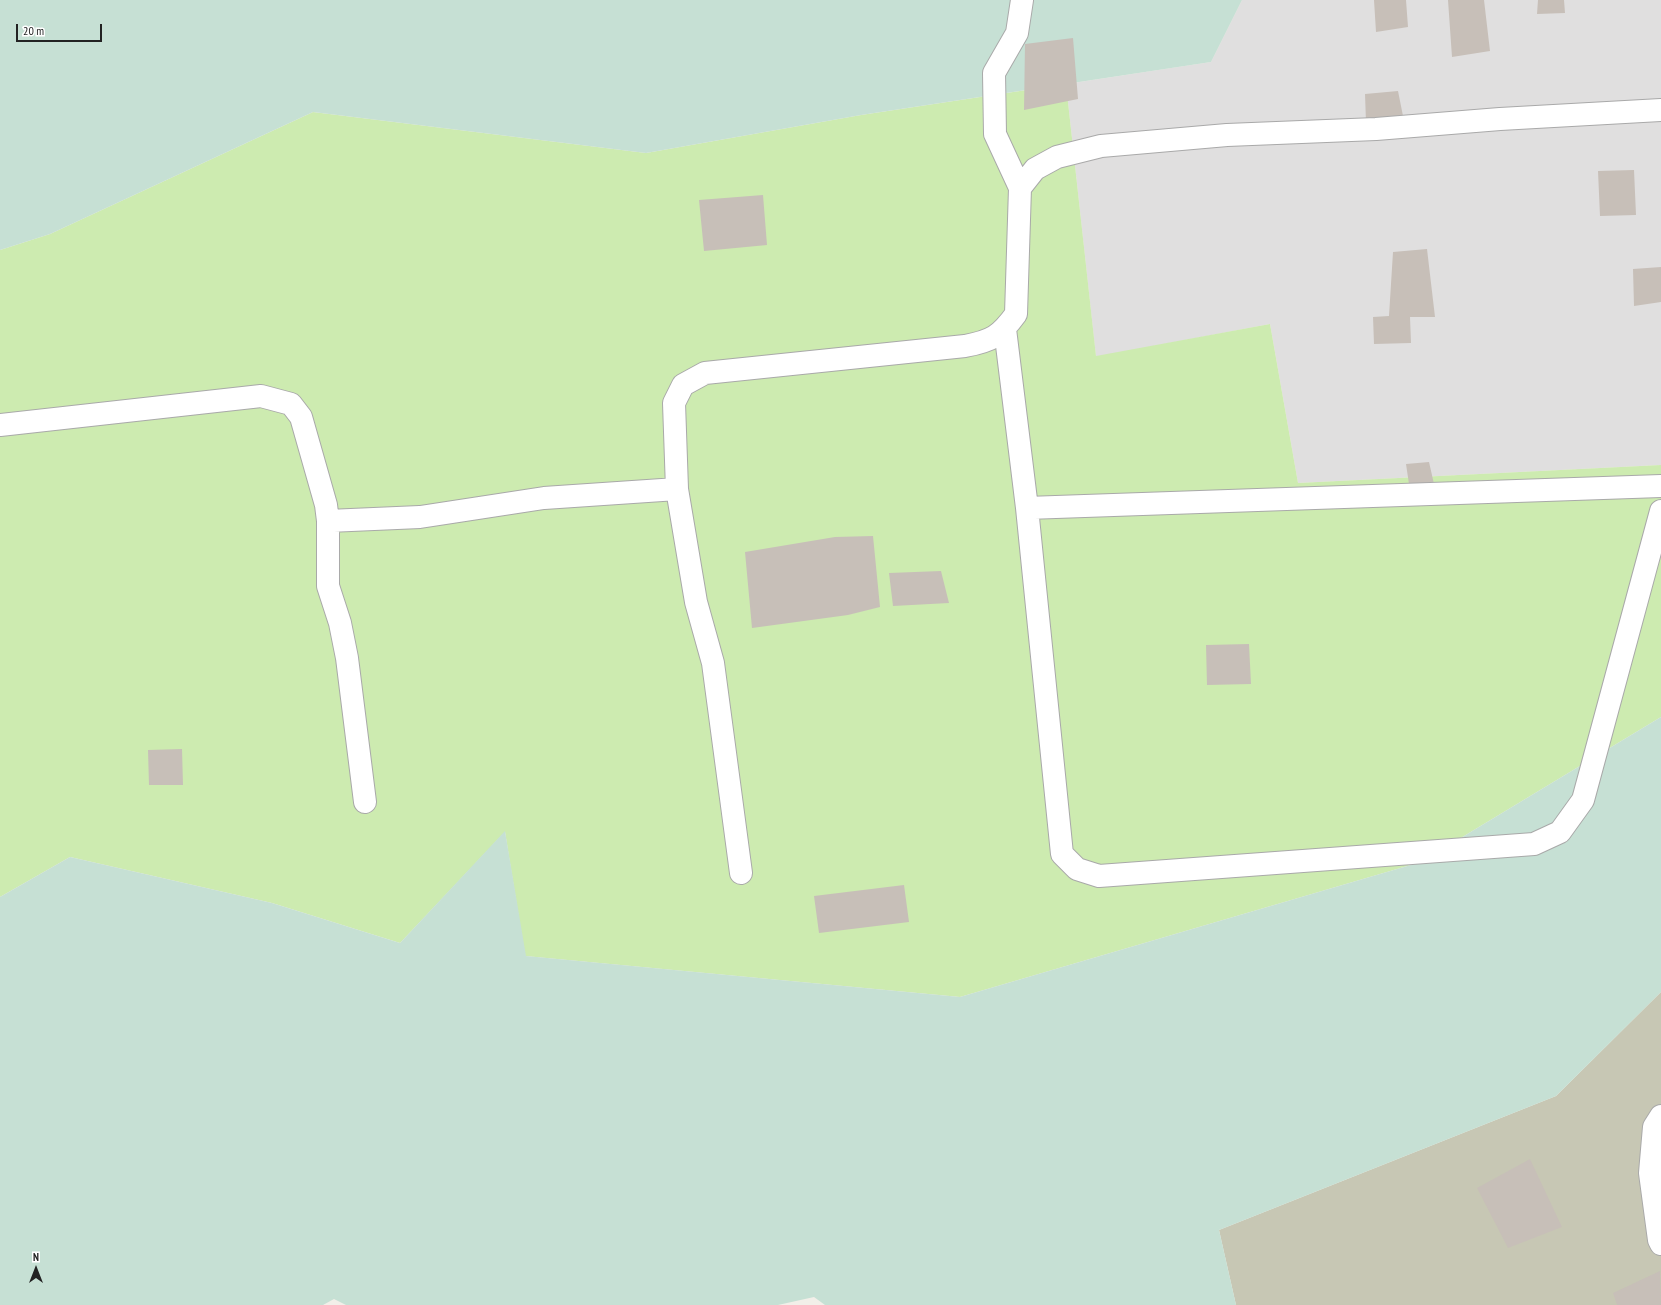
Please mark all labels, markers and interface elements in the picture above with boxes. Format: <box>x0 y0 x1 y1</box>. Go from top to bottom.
scale bar <box>18 16 104 42</box>
text: 20 m <box>23 23 44 38</box>
north arrow <box>16 1249 56 1289</box>
text: N <box>33 1250 39 1264</box>

